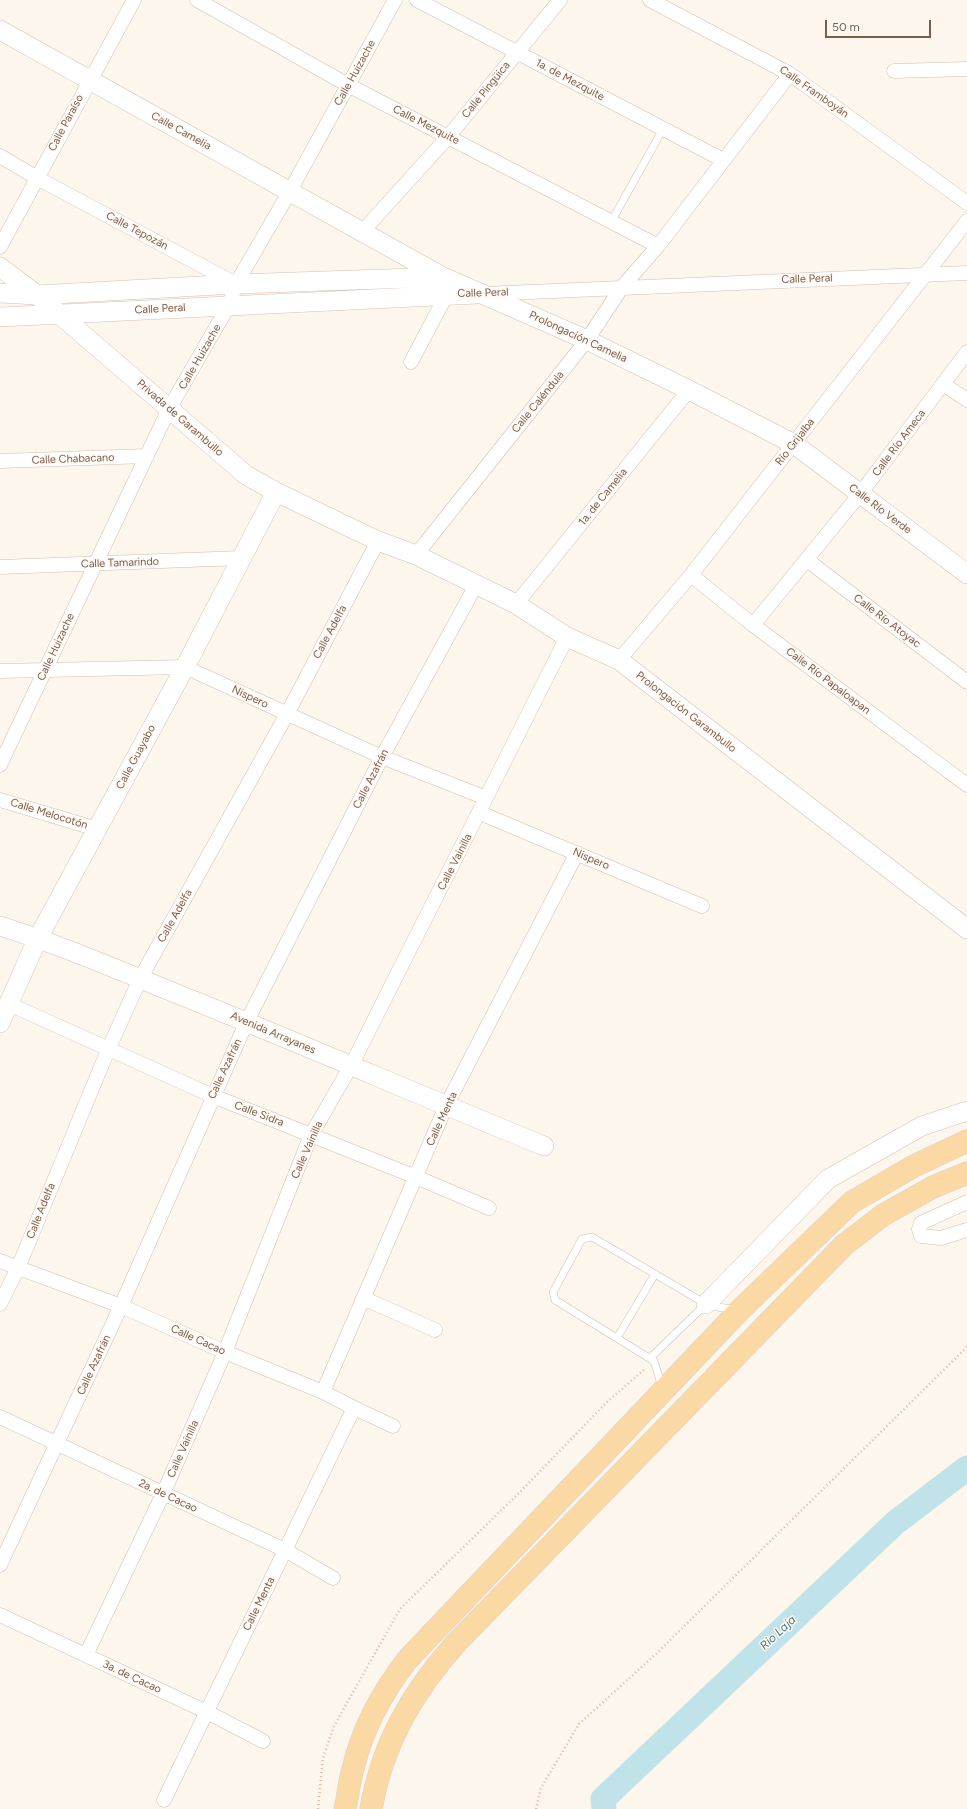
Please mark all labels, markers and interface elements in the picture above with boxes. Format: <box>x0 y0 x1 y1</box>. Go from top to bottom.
scale bar <box>827 12 933 38</box>
text: 50 m <box>832 20 860 34</box>
street label: Calle Huizache <box>331 38 379 108</box>
street label: 1a. de Mezquite <box>533 56 607 104</box>
street label: Calle Pingüica <box>459 59 513 121</box>
street label: Calle Framboyán <box>777 63 851 121</box>
street label: Calle Paraíso <box>46 92 86 154</box>
street label: Calle Mezquite <box>390 103 462 147</box>
street label: Calle Camelia <box>149 109 213 153</box>
street label: Calle Tepozán <box>104 209 170 253</box>
street label: Calle Peral <box>781 272 833 286</box>
street label: Calle Peral <box>457 286 509 300</box>
street label: Calle Peral <box>134 301 186 317</box>
street label: Prolongación Camelia <box>527 308 629 366</box>
street label: Calle Huizache <box>176 322 224 392</box>
street label: Calle Caléndula <box>509 368 567 436</box>
street label: Privada de Garambullo <box>134 377 226 459</box>
street label: Calle Río Ameca <box>870 407 928 479</box>
street label: Río Grijalba <box>772 416 818 468</box>
street label: Calle Chabacano <box>31 451 115 467</box>
street label: 1a. de Camelia <box>576 466 630 528</box>
street label: Calle Río Verde <box>846 481 914 537</box>
street label: Calle Tamarindo <box>81 555 159 571</box>
street label: Calle Río Atoyac <box>851 591 923 651</box>
street label: Calle Adelfa <box>310 603 350 661</box>
street label: Calle Huizache <box>35 611 77 683</box>
street label: Calle Río Papaloapan <box>783 645 873 717</box>
street label: Prolongación Garambullo <box>633 669 739 755</box>
street label: Nispero <box>230 683 270 711</box>
street label: Calle Guayabo <box>113 722 159 792</box>
street label: Calle Azafrán <box>350 747 392 811</box>
street label: Calle Melocotón <box>9 796 89 832</box>
street label: Calle Vainilla <box>435 832 475 892</box>
street label: Nispero <box>571 845 611 873</box>
street label: Calle Adelfa <box>155 887 195 945</box>
street label: Avenida Arrayanes <box>228 1009 318 1057</box>
street label: Calle Azafrán <box>205 1037 245 1101</box>
street label: Calle Menta <box>424 1090 460 1148</box>
street label: Calle Sidra <box>232 1098 286 1130</box>
street label: Calle Vainilla <box>288 1119 326 1181</box>
street label: Calle Adelfa <box>24 1181 58 1241</box>
street label: Calle Cacao <box>169 1322 227 1358</box>
street label: Calle Azafrán <box>74 1333 114 1397</box>
street label: Calle Vainilla <box>164 1418 202 1480</box>
street label: 2a. de Cacao <box>136 1477 200 1515</box>
street label: Calle Menta <box>240 1575 278 1633</box>
water label: Rio Laja <box>757 1613 799 1653</box>
street label: 3a. de Cacao <box>101 1658 163 1696</box>

